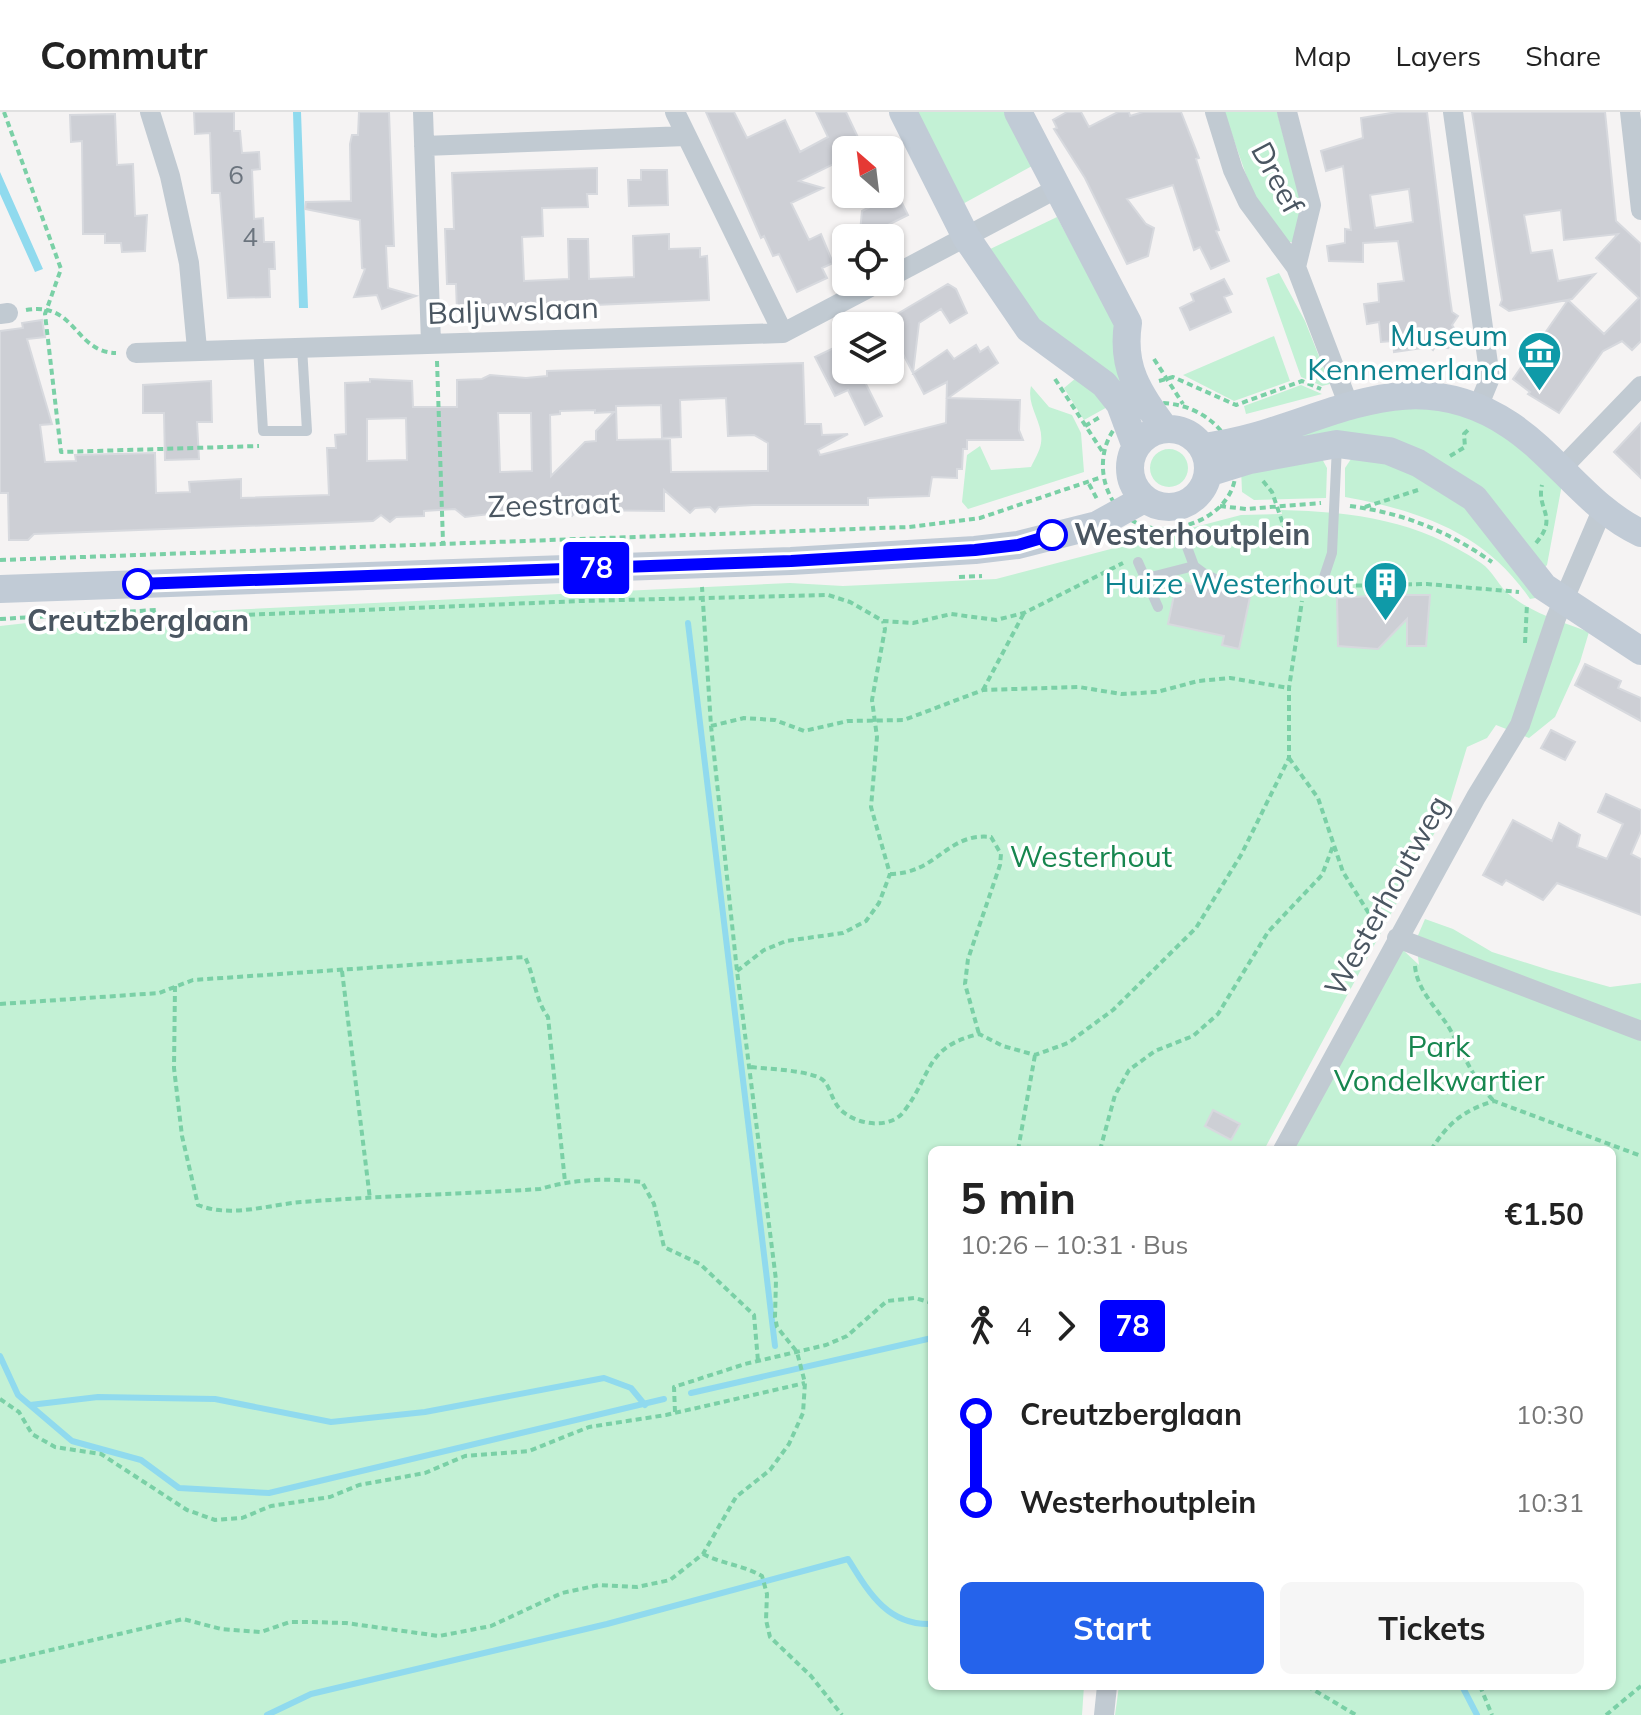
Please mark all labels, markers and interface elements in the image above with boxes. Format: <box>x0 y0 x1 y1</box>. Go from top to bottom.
text: Commutr <box>40 31 208 79</box>
text: Map <box>1294 38 1351 73</box>
text: Layers <box>1395 38 1481 73</box>
text: Share <box>1525 38 1601 73</box>
street label: Dreef <box>1243 135 1313 221</box>
north arrow <box>832 136 904 208</box>
map controls <box>832 136 904 384</box>
house number: 6 <box>228 158 244 191</box>
house number: 4 <box>242 220 258 253</box>
button: locate <box>832 224 904 296</box>
street label: Baljuwslaan <box>427 288 599 332</box>
button: layers <box>832 312 904 384</box>
place label: Museum Kennemerland <box>1307 316 1508 388</box>
museum icon: Museum Kennemerland <box>1515 329 1563 392</box>
street label: Zeestraat <box>487 483 621 525</box>
place label: Westerhoutplein <box>1074 515 1310 553</box>
marker: Westerhoutplein <box>1037 520 1067 550</box>
line badge: 78 <box>560 542 632 594</box>
text: 78 <box>579 550 613 585</box>
building icon: Huize Westerhout <box>1361 560 1409 623</box>
place label: Huize Westerhout <box>1104 564 1354 602</box>
marker: Creutzberglaan <box>123 569 153 599</box>
place label: Creutzberglaan <box>27 601 249 639</box>
street label: Westerhoutweg <box>1315 789 1457 1002</box>
park label: Westerhout <box>1010 837 1172 875</box>
park label: Park Vondelkwartier <box>1334 1027 1544 1099</box>
text: 5 min <box>960 1170 1076 1225</box>
text: €1.50 <box>1505 1195 1584 1233</box>
text: 10:26 – 10:31 · Bus <box>960 1228 1189 1261</box>
icon: walk <box>960 1304 1004 1348</box>
icon: forward <box>1044 1304 1088 1348</box>
text: 78 <box>1116 1308 1149 1343</box>
text: 4 <box>1016 1310 1032 1343</box>
text: Creutzberglaan <box>1020 1395 1242 1433</box>
text: 10:30 <box>1516 1398 1584 1431</box>
text: Westerhoutplein <box>1020 1483 1256 1521</box>
text: 10:31 <box>1516 1486 1584 1519</box>
button: Start <box>960 1582 1264 1674</box>
button: Tickets <box>1280 1582 1584 1674</box>

